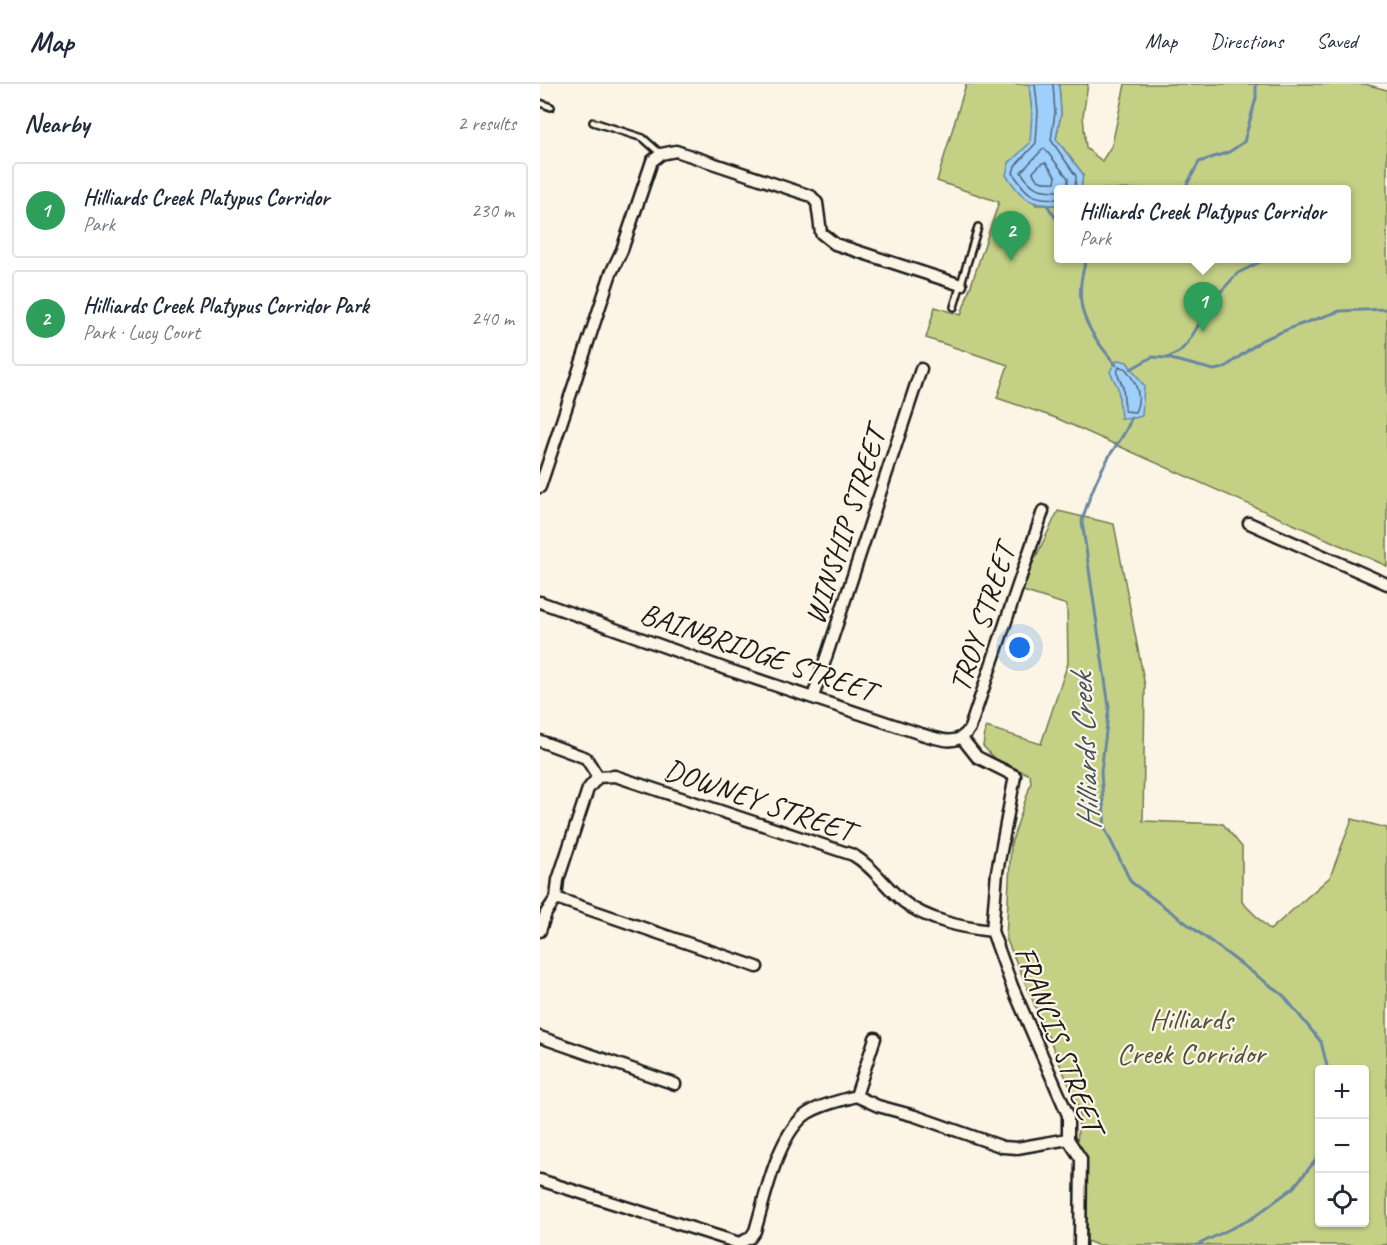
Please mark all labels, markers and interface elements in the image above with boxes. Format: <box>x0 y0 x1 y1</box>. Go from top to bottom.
text: Map <box>30 24 73 59</box>
text: Map <box>1145 28 1177 54</box>
text: Directions <box>1210 28 1283 54</box>
text: Saved <box>1316 28 1357 54</box>
text: Nearby <box>24 107 89 140</box>
text: 2 results <box>457 111 516 136</box>
text: Hilliards Creek Platypus Corridor <box>83 184 329 212</box>
popup <box>1054 185 1351 263</box>
text: 1 <box>41 198 50 223</box>
text: 230 m <box>471 198 514 223</box>
text: Hilliards Creek Platypus Corridor <box>1079 198 1326 226</box>
text: Park <box>83 212 115 237</box>
pin: 2 <box>992 212 1030 261</box>
text: Park <box>1079 226 1111 251</box>
pin: 1 <box>1184 282 1222 332</box>
text: Hilliards Creek Platypus Corridor Park <box>83 292 369 320</box>
text: 2 <box>41 306 50 331</box>
text: 240 m <box>471 306 514 331</box>
text: Park · Lucy Court <box>83 320 200 345</box>
street label: WINSHIP STREET <box>795 416 897 629</box>
street label: TROY STREET <box>940 534 1026 697</box>
street label: BAINBRIDGE STREET <box>635 594 887 712</box>
your location <box>1005 633 1034 662</box>
water label: Hilliards Creek <box>1060 668 1110 831</box>
street label: DOWNEY STREET <box>660 750 865 852</box>
street label: FRANCIS STREET <box>1006 941 1115 1144</box>
park label: Hilliards Creek Corridor <box>1117 1000 1267 1072</box>
map controls <box>1315 1065 1369 1227</box>
button: + <box>1315 1065 1369 1119</box>
button: − <box>1315 1119 1369 1173</box>
button: locate <box>1315 1173 1369 1227</box>

